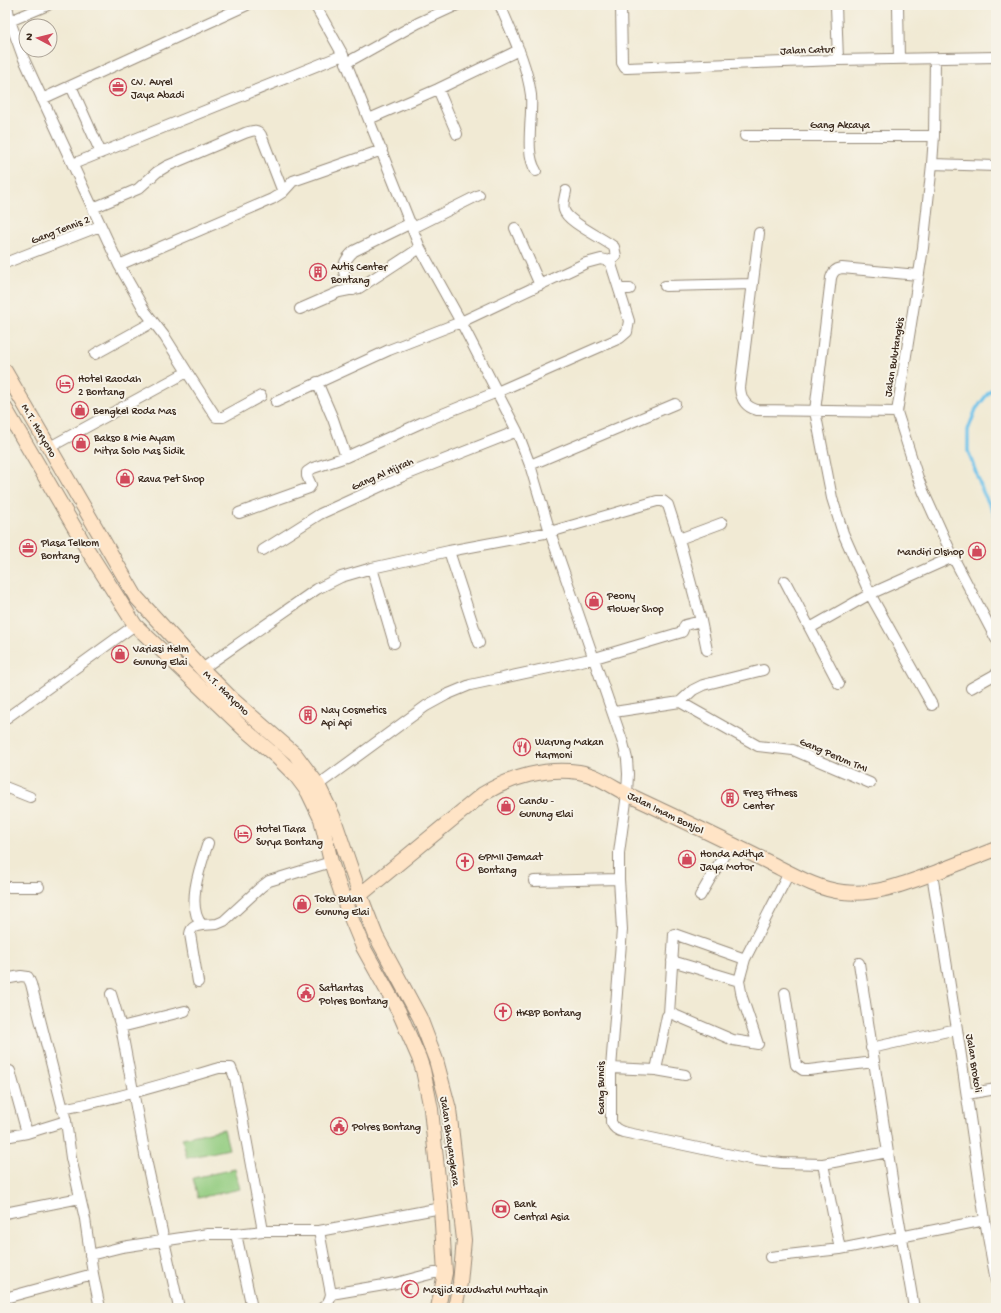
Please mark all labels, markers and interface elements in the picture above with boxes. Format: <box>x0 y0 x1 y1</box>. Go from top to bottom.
north arrow <box>18 18 58 58</box>
text: N <box>24 33 36 41</box>
street label: Jalan Catur <box>780 44 835 58</box>
office icon: CV. Aurel Jaya Abadi <box>108 77 128 97</box>
place label: CV. Aurel Jaya Abadi <box>131 77 184 102</box>
street label: Gang Akcaya <box>810 120 871 132</box>
street label: Gang Tennis 2 <box>30 214 92 248</box>
building icon: Autis Center Bontang <box>308 262 328 282</box>
place label: Autis Center Bontang <box>330 262 388 287</box>
street label: Jalan Bulutangkis <box>883 316 907 398</box>
hotel icon: Hotel Raodah 2 Bontang <box>55 374 75 394</box>
place label: Hotel Raodah 2 Bontang <box>78 374 141 399</box>
shop icon: Bengkel Roda Mas <box>70 400 90 420</box>
street label: M.T. Haryono <box>18 402 59 460</box>
place label: Bengkel Roda Mas <box>92 406 177 418</box>
shop icon: Bakso & Mie Ayam Mitra Solo Mas Sidik <box>71 433 91 453</box>
place label: Bakso & Mie Ayam Mitra Solo Mas Sidik <box>93 433 185 458</box>
street label: Gang Al Hijrah <box>350 456 416 494</box>
shop icon: Rava Pet Shop <box>115 468 135 488</box>
place label: Rava Pet Shop <box>138 474 205 486</box>
office icon: Plasa Telkom Bontang <box>18 538 38 558</box>
place label: Plasa Telkom Bontang <box>40 538 99 563</box>
shop icon: Mandiri Olshop <box>967 541 987 561</box>
place label: Mandiri Olshop <box>897 547 965 559</box>
shop icon: Peony Flower Shop <box>584 591 604 611</box>
place label: Peony Flower Shop <box>606 591 664 616</box>
shop icon: Variasi Helm Gunung Elai <box>110 644 130 664</box>
place label: Variasi Helm Gunung Elai <box>132 644 189 669</box>
street label: M.T. Haryono <box>200 668 251 719</box>
building icon: Nay Cosmetics Api Api <box>298 705 318 725</box>
place label: Nay Cosmetics Api Api <box>321 705 387 730</box>
street label: Gang Perum TMI <box>797 736 869 776</box>
restaurant icon: Warung Makan Harmoni <box>512 737 532 757</box>
place label: Warung Makan Harmoni <box>535 737 604 762</box>
building icon: Frez Fitness Center <box>720 788 740 808</box>
place label: Frez Fitness Center <box>742 788 798 813</box>
street label: Jalan Imam Bonjol <box>625 790 706 838</box>
shop icon: Candu - Gunung Elai <box>496 796 516 816</box>
place label: Candu - Gunung Elai <box>519 796 573 821</box>
hotel icon: Hotel Tiara Surya Bontang <box>233 824 253 844</box>
place label: Hotel Tiara Surya Bontang <box>256 824 323 849</box>
shop icon: Honda Aditya Jaya Motor <box>677 849 697 869</box>
place label: Honda Aditya Jaya Motor <box>700 849 765 874</box>
church icon: GPMII Jemaat Bontang <box>455 852 475 872</box>
place label: GPMII Jemaat Bontang <box>477 852 544 877</box>
shop icon: Toko Bulan Gunung Elai <box>292 894 312 914</box>
place label: Toko Bulan Gunung Elai <box>314 894 369 919</box>
public building icon: Satlantas Polres Bontang <box>296 983 316 1003</box>
place label: Satlantas Polres Bontang <box>318 983 388 1008</box>
church icon: HKBP Bontang <box>493 1002 513 1022</box>
place label: HKBP Bontang <box>516 1008 581 1020</box>
street label: Jalan Brokoli <box>962 1033 984 1093</box>
street label: Gang Buncis <box>596 1060 608 1115</box>
street label: Jalan Bhayangkara <box>437 1096 461 1188</box>
public building icon: Polres Bontang <box>329 1116 349 1136</box>
place label: Polres Bontang <box>351 1122 421 1134</box>
bank icon: Bank Central Asia <box>491 1199 511 1219</box>
place label: Bank Central Asia <box>513 1199 570 1224</box>
mosque icon: Masjid Raudhatul Muttaqin <box>400 1279 420 1299</box>
place label: Masjid Raudhatul Muttaqin <box>423 1285 548 1297</box>

